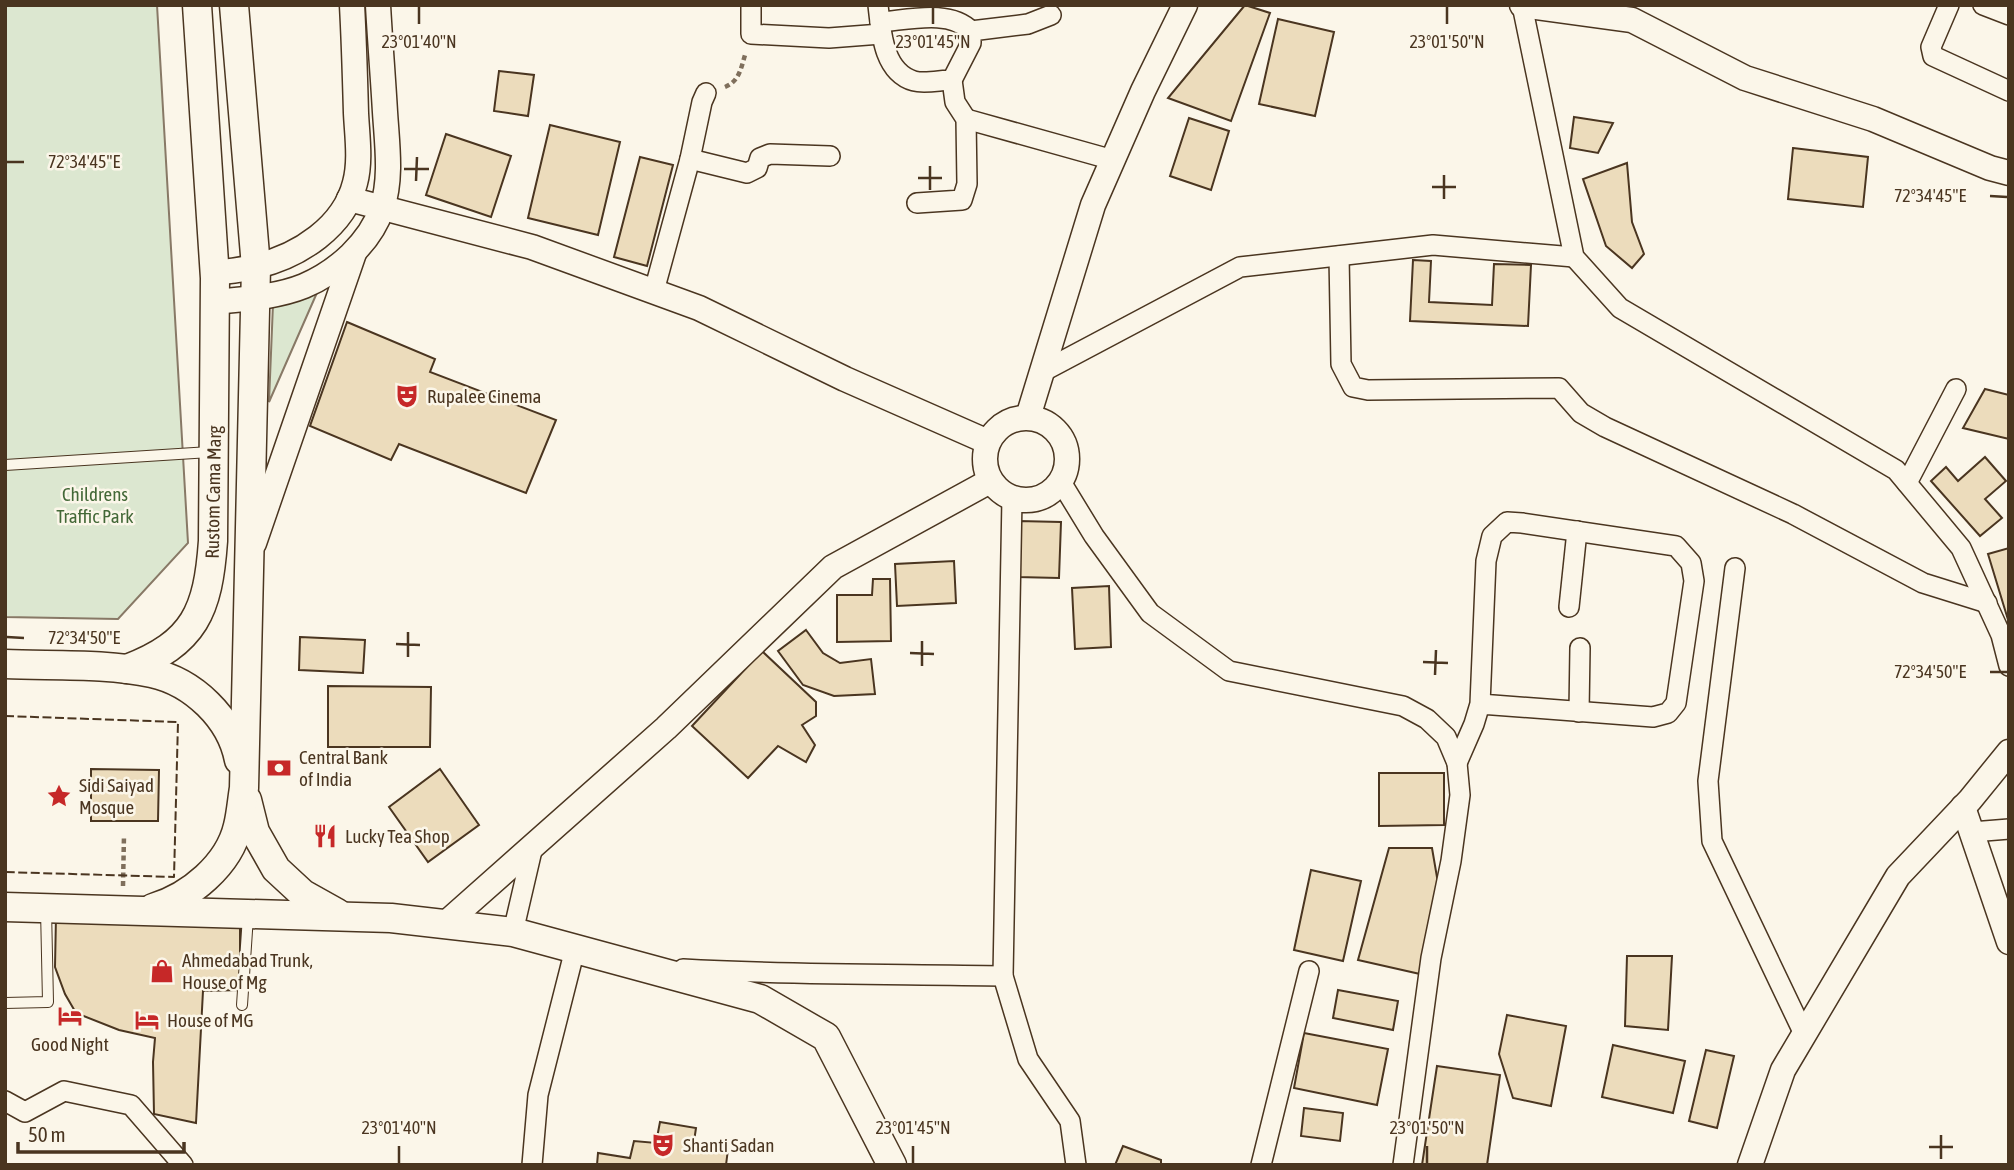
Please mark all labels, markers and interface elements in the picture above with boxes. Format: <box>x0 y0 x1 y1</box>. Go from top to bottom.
text: 23°01'40"N <box>381 31 457 52</box>
text: 23°01'45"N <box>895 31 971 52</box>
text: 23°01'50"N <box>1409 31 1485 52</box>
text: 72°34'45"E <box>48 151 120 172</box>
text: 72°34'45"E <box>1894 185 1966 206</box>
theatre icon: Rupalee Cinema <box>393 382 421 410</box>
place label: Rupalee Cinema <box>427 385 541 407</box>
street label: Rustom Cama Marg <box>201 424 225 559</box>
park label: Childrens Traffic Park <box>56 483 134 527</box>
text: 72°34'50"E <box>48 627 120 648</box>
text: 72°34'50"E <box>1894 661 1966 682</box>
place label: Central Bank of India <box>299 746 389 790</box>
bank icon: Central Bank of India <box>265 754 293 782</box>
place label: Sidi Saiyad Mosque <box>79 774 154 818</box>
place icon: Sidi Saiyad Mosque <box>45 782 73 810</box>
restaurant icon: Lucky Tea Shop <box>311 822 339 850</box>
place label: Lucky Tea Shop <box>345 825 450 847</box>
place label: Ahmedabad Trunk, House of Mg <box>182 949 313 993</box>
shop icon: Ahmedabad Trunk, House of Mg <box>148 957 176 985</box>
hotel icon: Good Night <box>56 1002 84 1030</box>
hotel icon: House of MG <box>133 1006 161 1034</box>
place label: House of MG <box>167 1009 254 1031</box>
place label: Good Night <box>31 1033 109 1055</box>
scale bar <box>18 1110 184 1154</box>
text: 23°01'40"N <box>361 1117 437 1138</box>
text: 23°01'45"N <box>875 1117 951 1138</box>
text: 23°01'50"N <box>1389 1117 1465 1138</box>
text: 50 m <box>28 1122 66 1146</box>
theatre icon: Shanti Sadan <box>649 1131 677 1159</box>
place label: Shanti Sadan <box>683 1134 775 1156</box>

